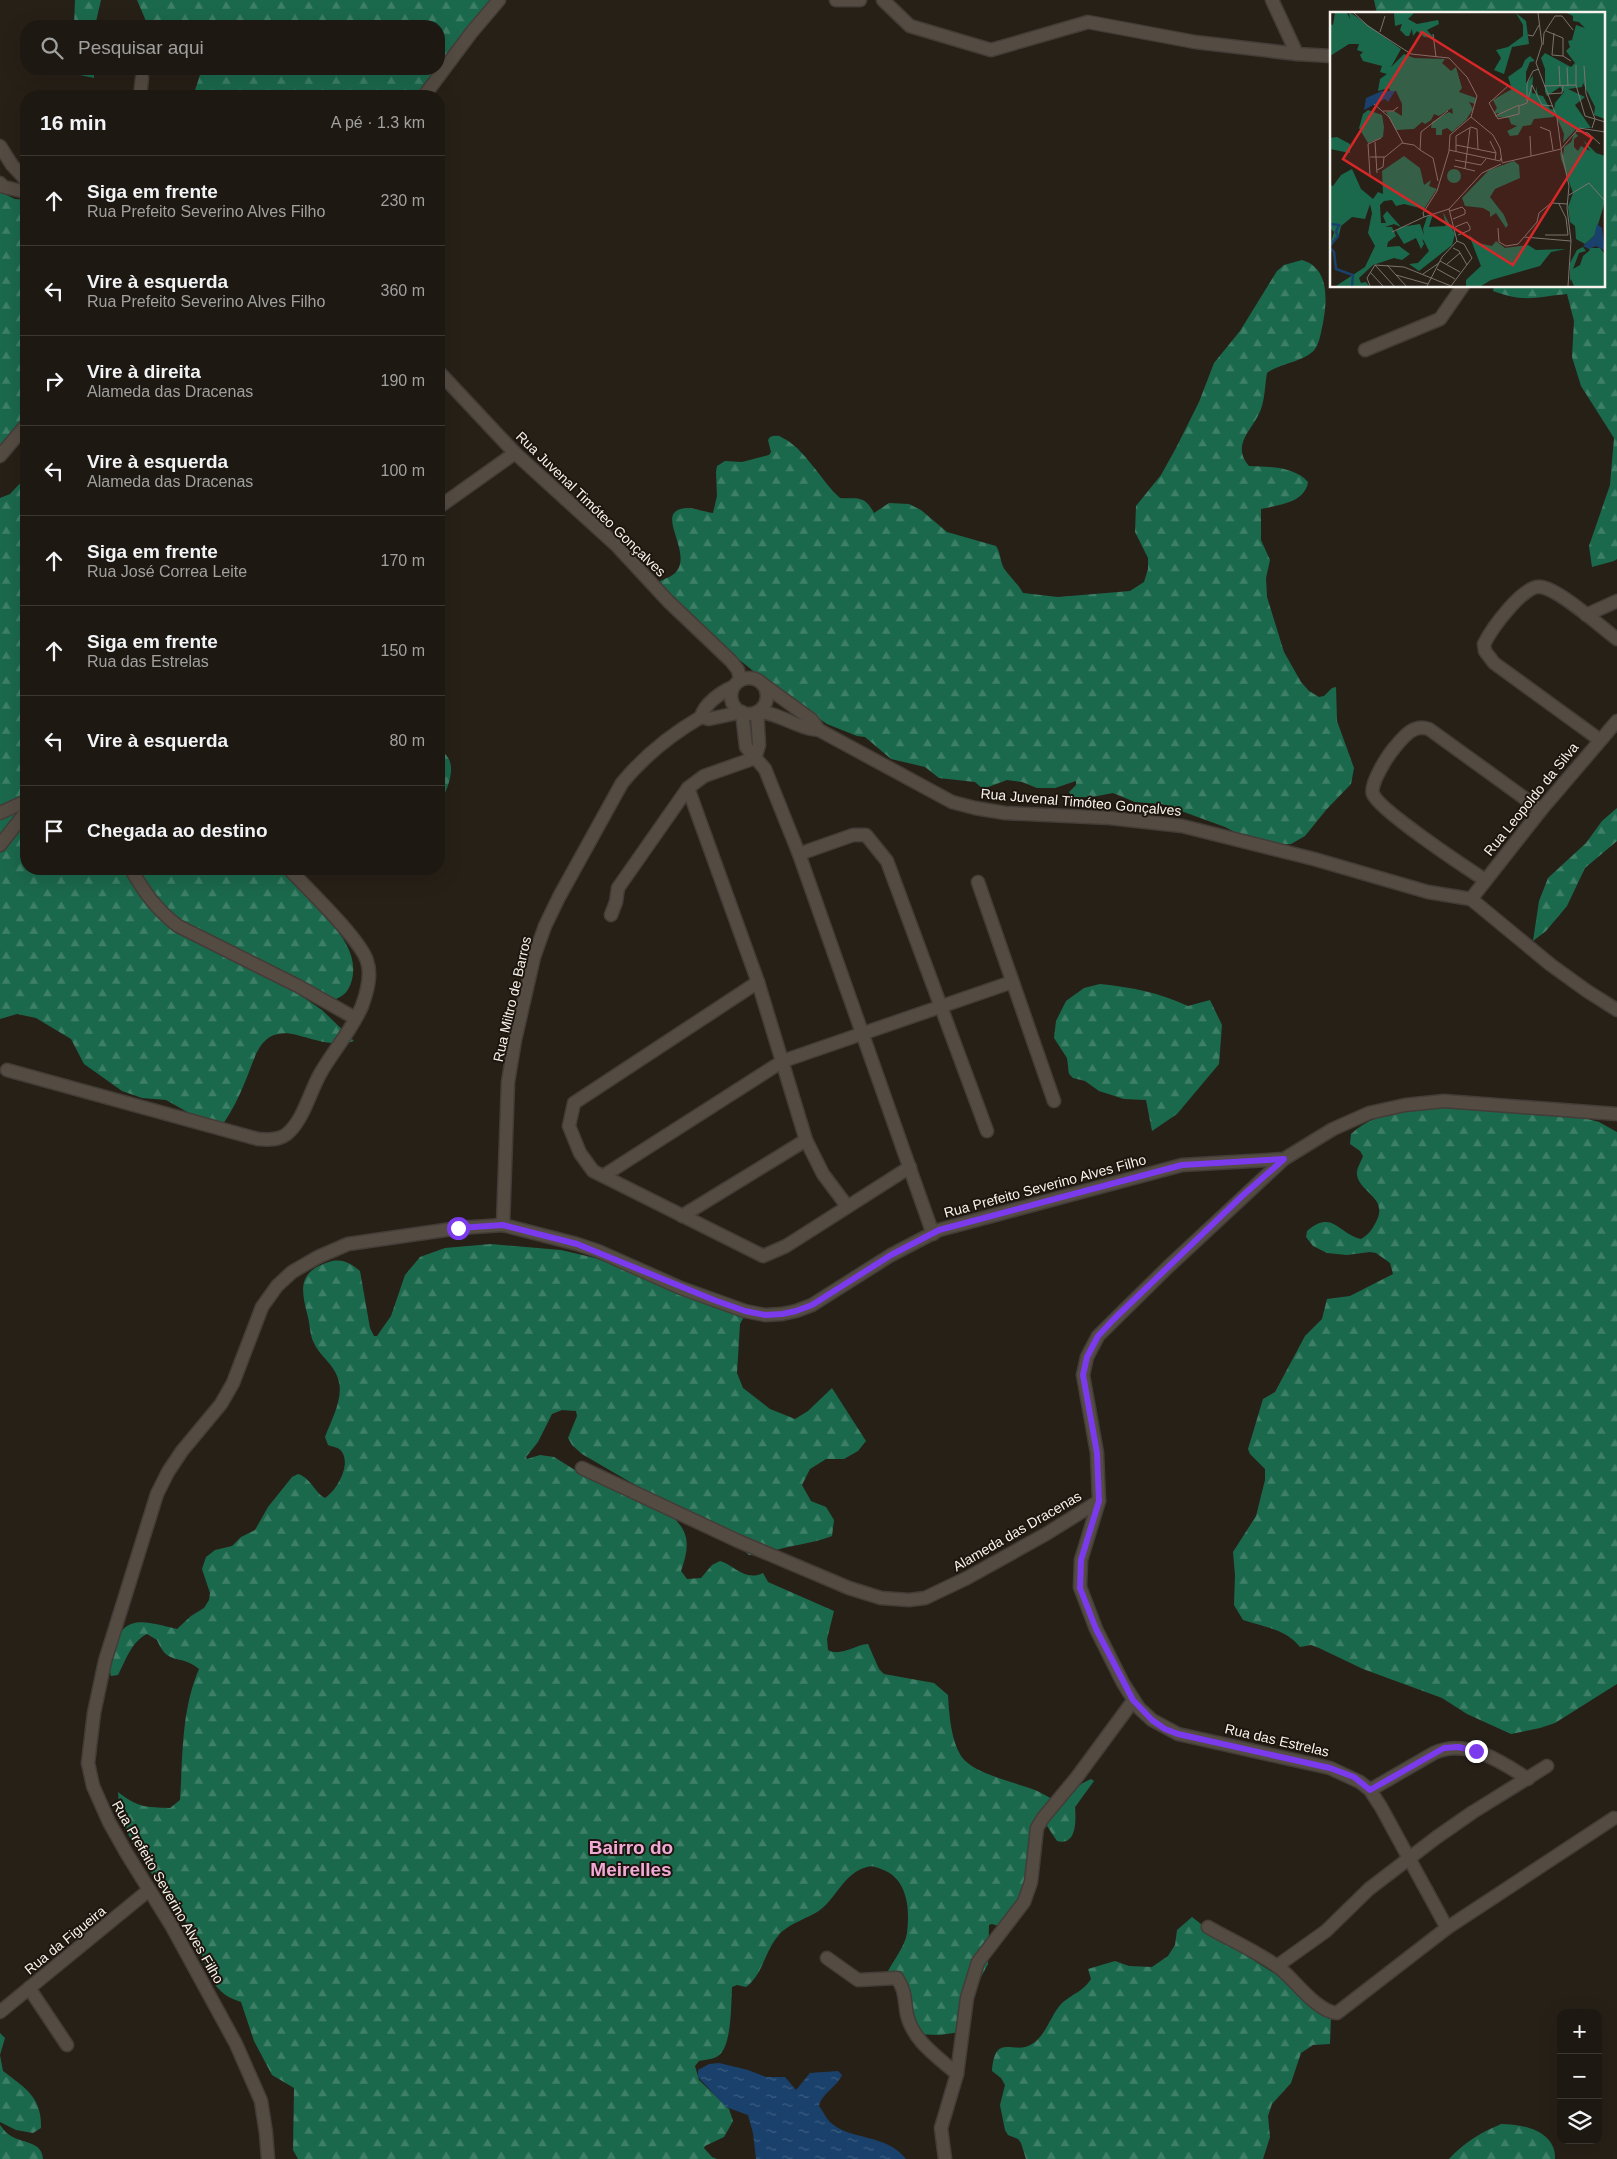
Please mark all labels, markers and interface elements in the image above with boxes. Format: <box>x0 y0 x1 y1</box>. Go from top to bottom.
inset map <box>1330 12 1604 288</box>
search box <box>20 20 445 75</box>
icon: search <box>38 34 66 62</box>
text: Pesquisar aqui <box>78 37 204 58</box>
text: 16 min <box>40 111 107 134</box>
text: A pé · 1.3 km <box>331 114 425 131</box>
text: Siga em frente <box>87 181 218 202</box>
icon: ahead <box>40 187 68 215</box>
text: 230 m <box>381 192 425 209</box>
text: Rua Prefeito Severino Alves Filho <box>87 203 325 220</box>
text: Vire à esquerda <box>87 271 228 292</box>
icon: left <box>40 277 68 305</box>
text: 360 m <box>381 282 425 299</box>
text: Rua Prefeito Severino Alves Filho <box>87 293 325 310</box>
text: Vire à direita <box>87 361 201 382</box>
icon: right <box>40 367 68 395</box>
text: 190 m <box>381 372 425 389</box>
text: Alameda das Dracenas <box>87 383 253 400</box>
street label: Rua Juvenal Timóteo Gonçalves <box>513 428 669 580</box>
text: Vire à esquerda <box>87 451 228 472</box>
icon: left <box>40 457 68 485</box>
text: 100 m <box>381 462 425 479</box>
text: Alameda das Dracenas <box>87 473 253 490</box>
text: Siga em frente <box>87 541 218 562</box>
icon: ahead <box>40 547 68 575</box>
text: 170 m <box>381 552 425 569</box>
text: Rua José Correa Leite <box>87 563 247 580</box>
text: Siga em frente <box>87 631 218 652</box>
icon: ahead <box>40 637 68 665</box>
text: 150 m <box>381 642 425 659</box>
text: Rua das Estrelas <box>87 653 209 670</box>
icon: left <box>40 727 68 755</box>
text: Vire à esquerda <box>87 730 228 751</box>
text: 80 m <box>389 732 425 749</box>
street label: Rua Leopoldo da Silva <box>1480 739 1582 859</box>
street label: Rua Juvenal Timóteo Gonçalves <box>980 785 1182 819</box>
icon: arrive <box>40 817 68 845</box>
text: Chegada ao destino <box>87 820 268 841</box>
street label: Rua Miltro de Barros <box>490 935 534 1063</box>
street label: Rua Prefeito Severino Alves Filho <box>942 1151 1148 1221</box>
route start <box>447 1217 470 1240</box>
street label: Alameda das Dracenas <box>950 1488 1084 1574</box>
street label: Rua das Estrelas <box>1223 1720 1331 1760</box>
route end <box>1465 1740 1488 1763</box>
street label: Rua Prefeito Severino Alves Filho <box>109 1798 227 1986</box>
district label: Bairro do Meirelles <box>589 1837 673 1880</box>
street label: Rua da Figueira <box>21 1902 109 1978</box>
map controls <box>1557 2009 1602 2144</box>
button: + <box>1557 2009 1602 2054</box>
button: − <box>1557 2054 1602 2099</box>
button: layers <box>1557 2099 1602 2144</box>

